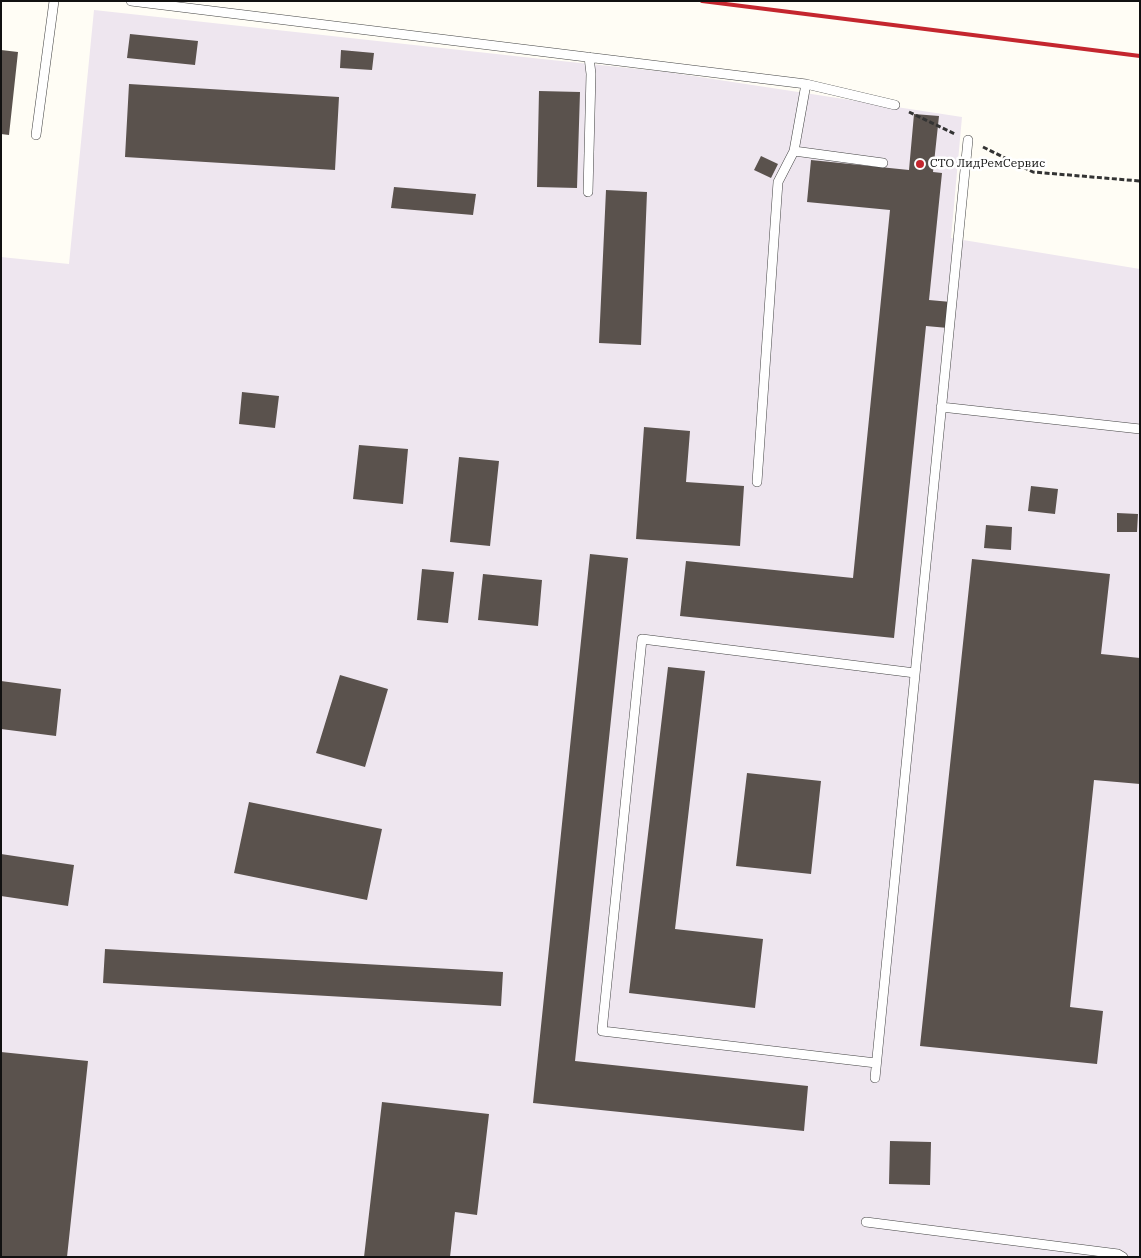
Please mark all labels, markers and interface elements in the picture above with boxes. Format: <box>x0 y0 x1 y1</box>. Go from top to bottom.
place label: СТО ЛидРемСервис <box>930 157 1045 171</box>
marker: СТО ЛидРемСервис <box>914 158 926 170</box>

